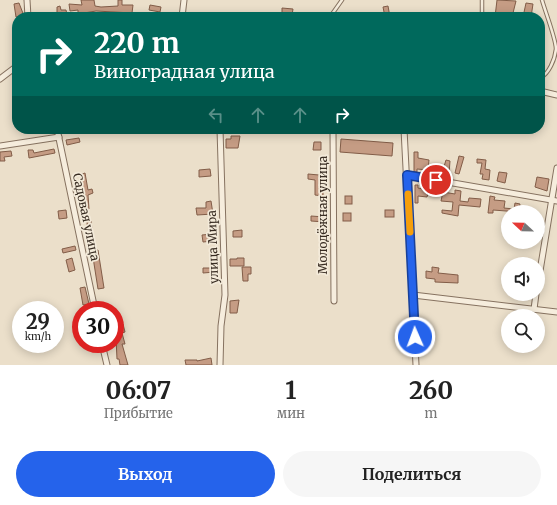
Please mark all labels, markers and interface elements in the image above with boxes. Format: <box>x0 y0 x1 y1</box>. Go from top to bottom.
text: 220 m <box>94 25 180 61</box>
icon: right <box>28 28 80 80</box>
text: Виноградная улица <box>94 60 275 83</box>
icon: left <box>205 104 227 126</box>
icon: ahead <box>247 104 269 126</box>
icon: ahead <box>289 104 311 126</box>
icon: right <box>331 104 353 126</box>
street label: Молодёжная улица <box>315 155 330 274</box>
pin <box>419 163 453 197</box>
icon: arrive <box>425 169 447 191</box>
street label: Садовая улица <box>70 172 103 263</box>
north arrow <box>501 205 545 249</box>
map controls <box>501 205 545 353</box>
street label: улица Мира <box>204 209 221 284</box>
button: sound <box>501 257 545 301</box>
speed limit sign: 30 <box>72 301 124 353</box>
text: 29 <box>26 309 50 334</box>
button: search <box>501 309 545 353</box>
position arrow <box>394 316 436 358</box>
text: km/h <box>25 330 51 343</box>
text: 06:07 <box>106 375 171 406</box>
text: 1 <box>285 375 296 406</box>
text: 260 <box>409 375 453 406</box>
text: Прибытие <box>104 405 173 422</box>
text: мин <box>277 405 305 422</box>
text: m <box>425 405 437 422</box>
button: Выход <box>16 451 275 497</box>
button: Поделиться <box>283 451 541 497</box>

